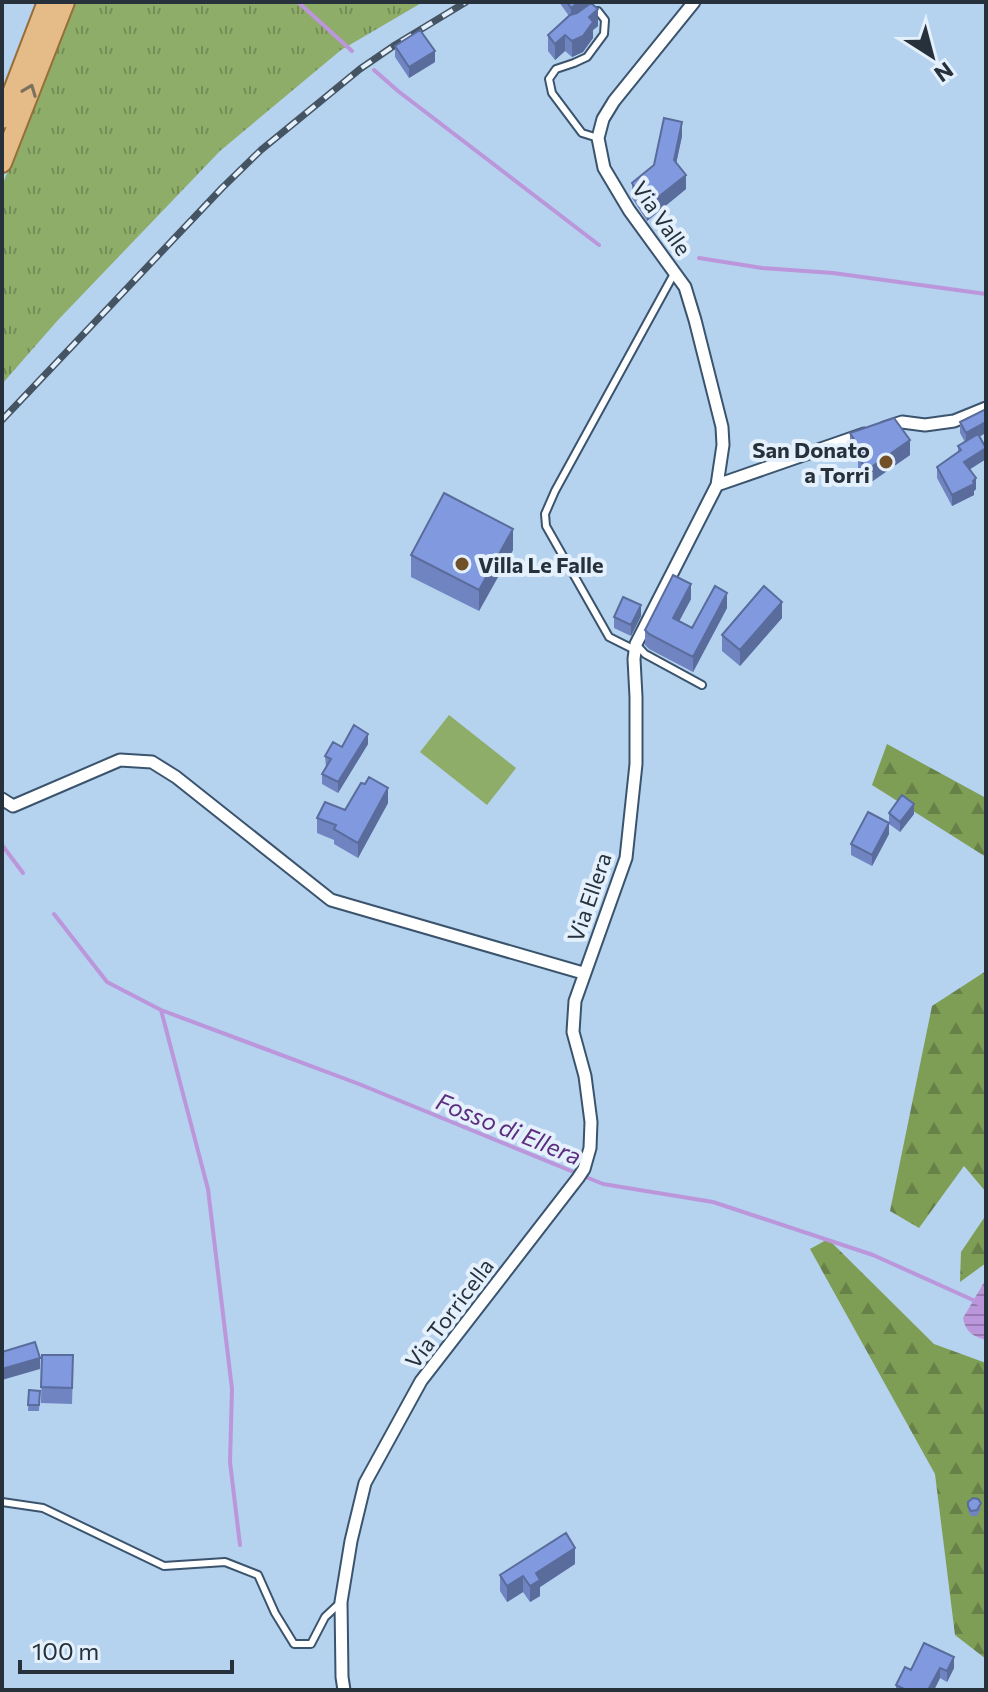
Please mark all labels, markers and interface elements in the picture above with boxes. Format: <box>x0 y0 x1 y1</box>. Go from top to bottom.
north arrow <box>892 16 972 96</box>
text: N <box>929 57 959 88</box>
one-way arrow <box>20 84 37 98</box>
street label: Via Valle <box>627 176 697 260</box>
place label: San Donato a Torri <box>752 436 870 488</box>
marker: San Donato a Torri <box>877 453 895 471</box>
place label: Villa Le Falle <box>478 551 604 578</box>
marker: Villa Le Falle <box>453 555 471 573</box>
street label: Via Ellera <box>561 849 617 945</box>
water label: Fosso di Ellera <box>432 1086 586 1170</box>
street label: Via Torricella <box>399 1253 499 1373</box>
scale bar <box>20 1624 232 1674</box>
text: 100 m <box>32 1636 99 1665</box>

